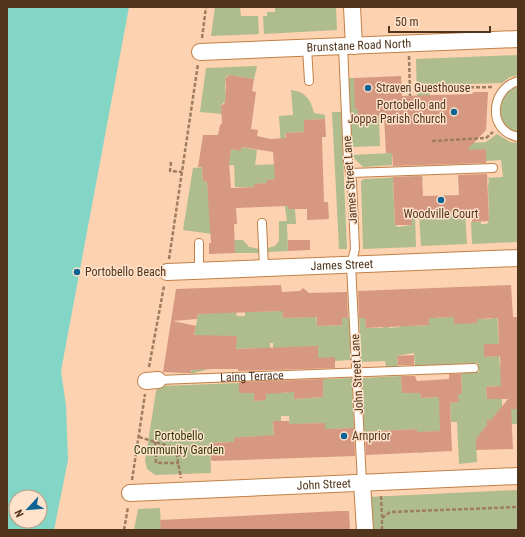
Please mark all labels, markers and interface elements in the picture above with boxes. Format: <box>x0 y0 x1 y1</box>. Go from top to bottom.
scale bar <box>389 8 490 34</box>
text: 50 m <box>395 15 419 29</box>
street label: Brunstane Road North <box>306 36 412 55</box>
place label: Straven Guesthouse <box>376 81 471 95</box>
marker: Straven Guesthouse <box>363 83 373 93</box>
place label: Portobello and Joppa Parish Church <box>348 98 446 126</box>
marker: Portobello and Joppa Parish Church <box>449 107 459 117</box>
street label: James Street Lane <box>340 135 360 224</box>
marker: Woodville Court <box>436 195 446 205</box>
place label: Woodville Court <box>404 207 479 221</box>
street label: James Street <box>310 257 374 273</box>
place label: Portobello Beach <box>85 265 166 279</box>
marker: Portobello Beach <box>72 267 82 277</box>
street label: John Street Lane <box>348 333 366 414</box>
street label: Laing Terrace <box>220 368 284 385</box>
park label: Portobello Community Garden <box>134 429 224 457</box>
place label: Arnprior <box>352 429 391 443</box>
marker: Arnprior <box>339 431 349 441</box>
street label: John Street <box>296 476 352 493</box>
north arrow <box>8 489 48 529</box>
text: N <box>12 507 27 519</box>

